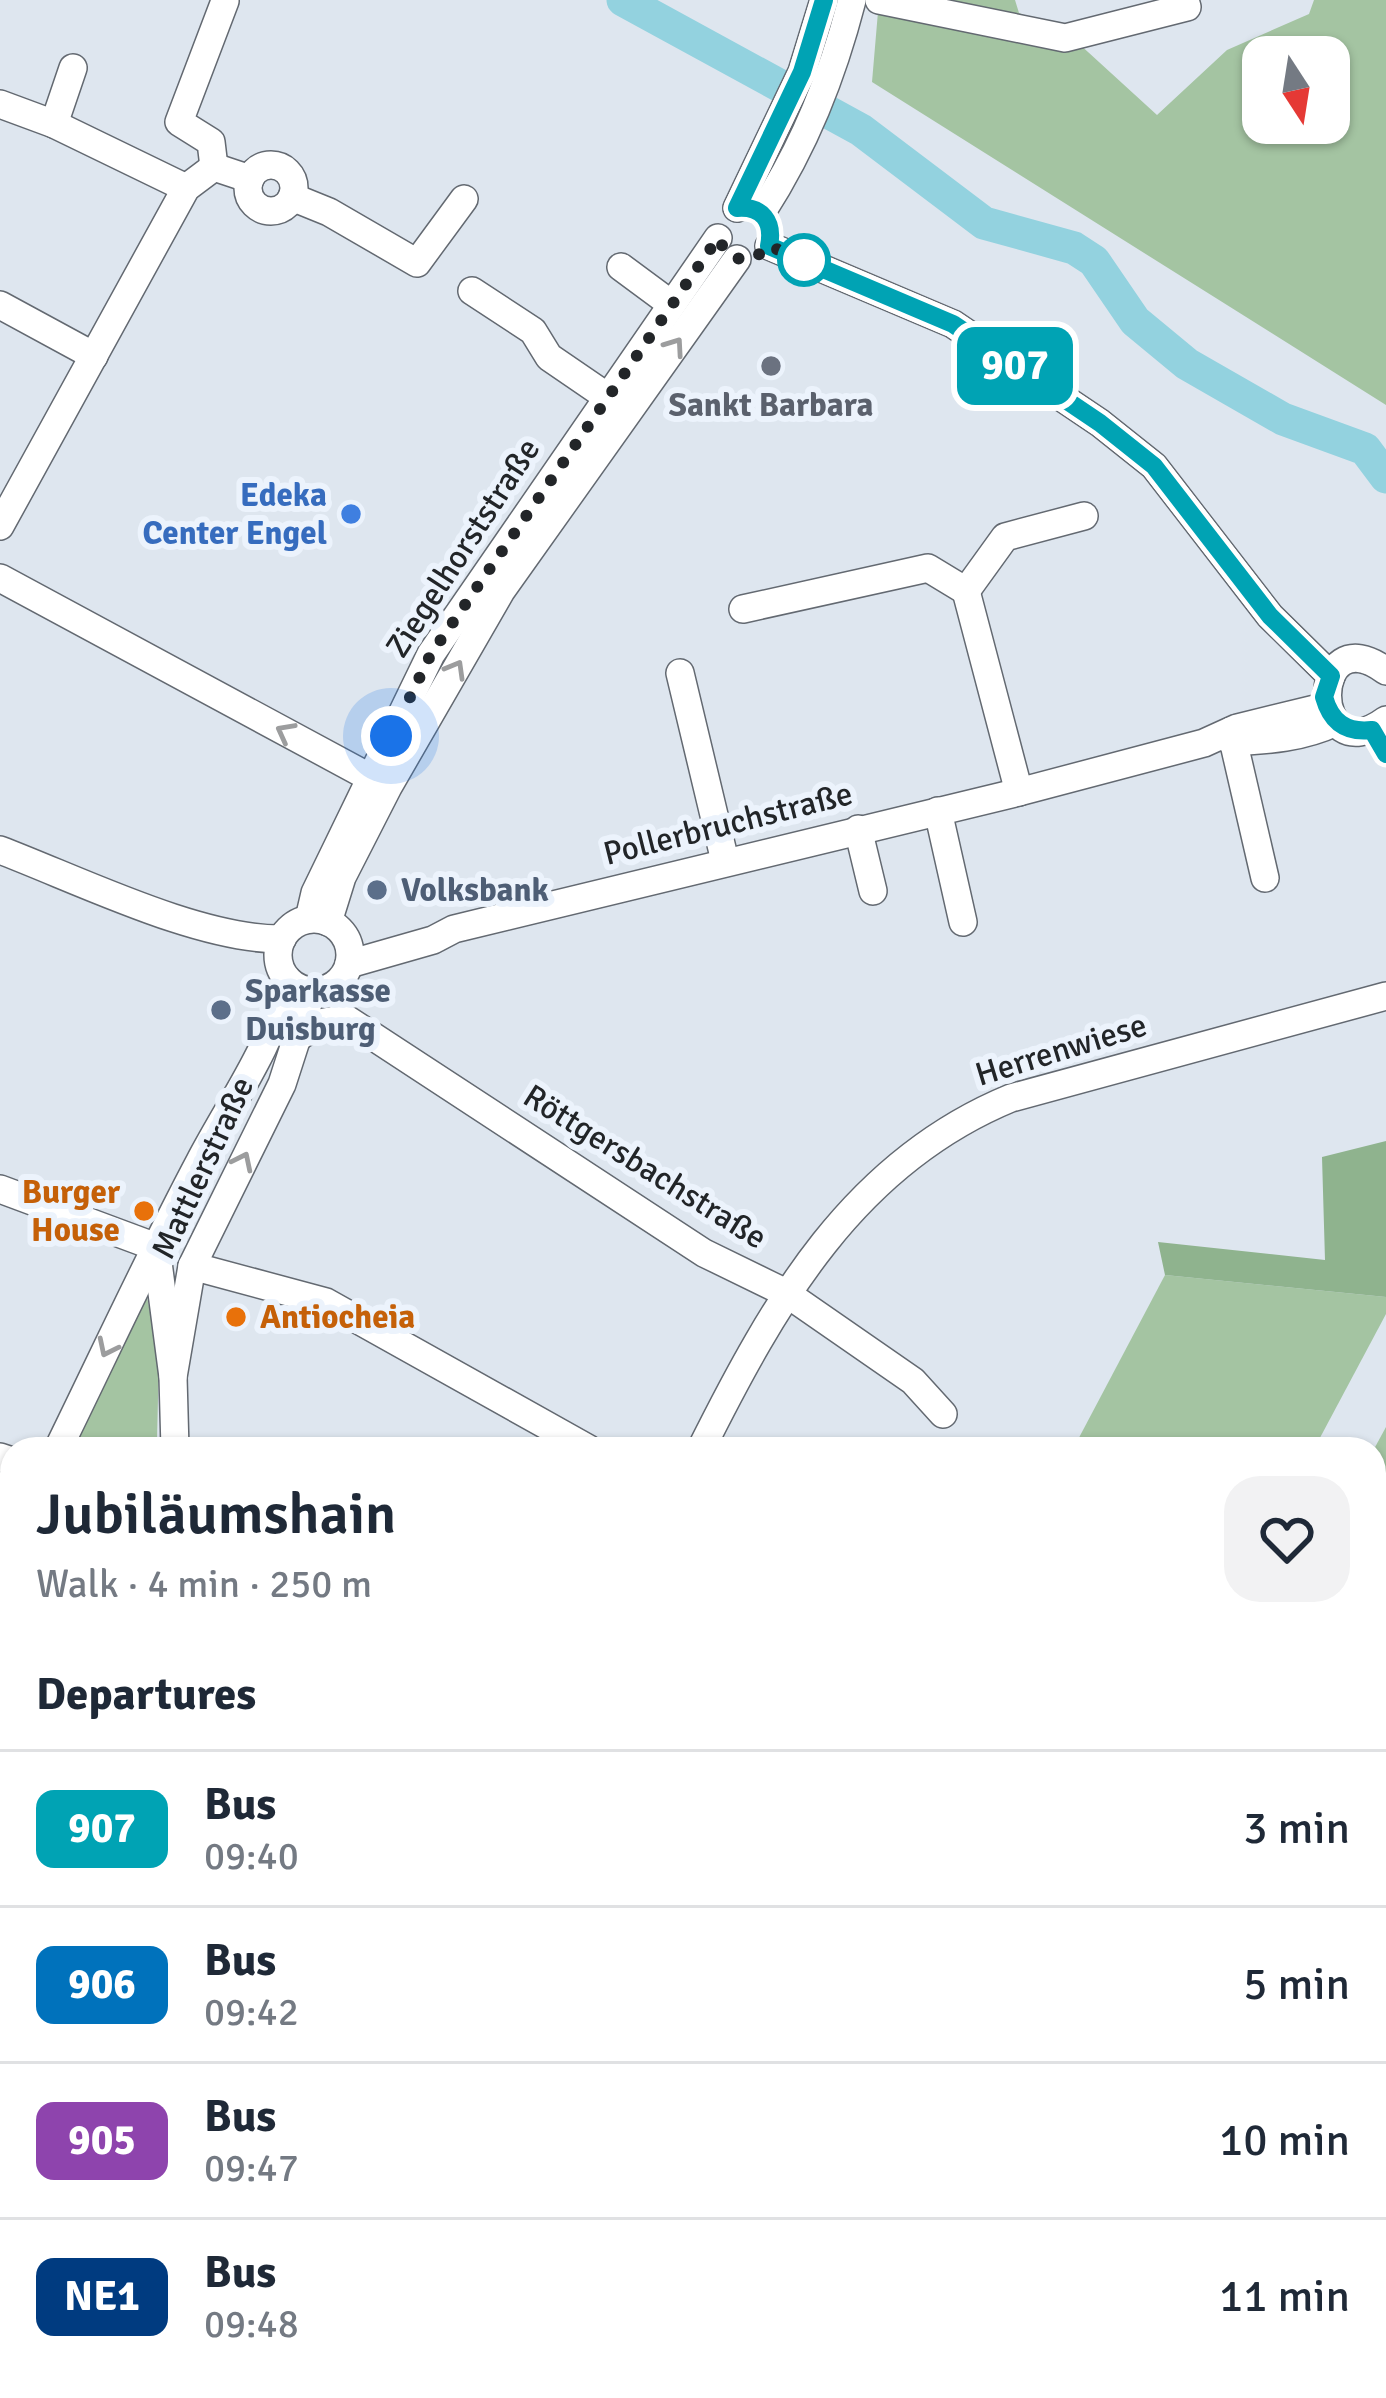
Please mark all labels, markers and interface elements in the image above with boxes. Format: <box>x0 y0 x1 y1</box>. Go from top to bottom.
north arrow <box>1242 36 1350 144</box>
map controls <box>1242 36 1350 144</box>
unlabelled marker <box>779 235 829 285</box>
line badge: 907 <box>946 327 1084 405</box>
one-way arrow <box>661 337 683 359</box>
text: 907 <box>981 340 1049 391</box>
marker: Sankt Barbara <box>758 353 784 379</box>
place label: Sankt Barbara <box>669 385 873 426</box>
street label: Ziegelhorststraße <box>377 431 549 665</box>
place label: Edeka Center Engel <box>142 475 327 554</box>
marker: Edeka Center Engel <box>338 501 364 527</box>
one-way arrow <box>442 660 465 681</box>
your location <box>361 706 421 766</box>
one-way arrow <box>276 723 297 746</box>
street label: Pollerbruchstraße <box>599 773 857 875</box>
place label: Volksbank <box>401 870 550 911</box>
marker: Volksbank <box>364 877 390 903</box>
place label: Sparkasse Duisburg <box>245 971 391 1050</box>
marker: Sparkasse Duisburg <box>208 997 234 1023</box>
street label: Herrenwiese <box>970 1005 1152 1095</box>
street label: Mattlerstraße <box>143 1071 263 1265</box>
street label: Röttgersbachstraße <box>516 1076 774 1258</box>
one-way arrow <box>229 1152 252 1173</box>
place label: Burger House <box>22 1172 121 1251</box>
marker: Burger House <box>131 1198 157 1224</box>
place label: Antiocheia <box>260 1297 415 1338</box>
marker: Antiocheia <box>223 1304 249 1330</box>
one-way arrow <box>98 1336 121 1357</box>
button: heart <box>1224 1476 1350 1602</box>
text: Jubiläumshain <box>36 1479 396 1550</box>
text: Walk · 4 min · 250 m <box>36 1560 372 1608</box>
text: Departures <box>36 1667 256 1722</box>
text: Bus <box>204 1777 276 1832</box>
text: 3 min <box>1243 1801 1350 1856</box>
text: 907 <box>68 1803 136 1854</box>
text: 09:40 <box>204 1832 299 1880</box>
text: Bus <box>204 1933 276 1988</box>
text: 5 min <box>1243 1957 1350 2012</box>
text: 906 <box>68 1959 136 2010</box>
text: 09:42 <box>204 1988 299 2036</box>
text: Bus <box>204 2089 276 2144</box>
text: 10 min <box>1219 2113 1350 2168</box>
text: 905 <box>68 2115 136 2166</box>
text: 09:47 <box>204 2144 299 2192</box>
text: Bus <box>204 2245 276 2300</box>
text: 11 min <box>1219 2269 1350 2324</box>
text: NE1 <box>64 2271 140 2322</box>
text: 09:48 <box>204 2300 299 2348</box>

